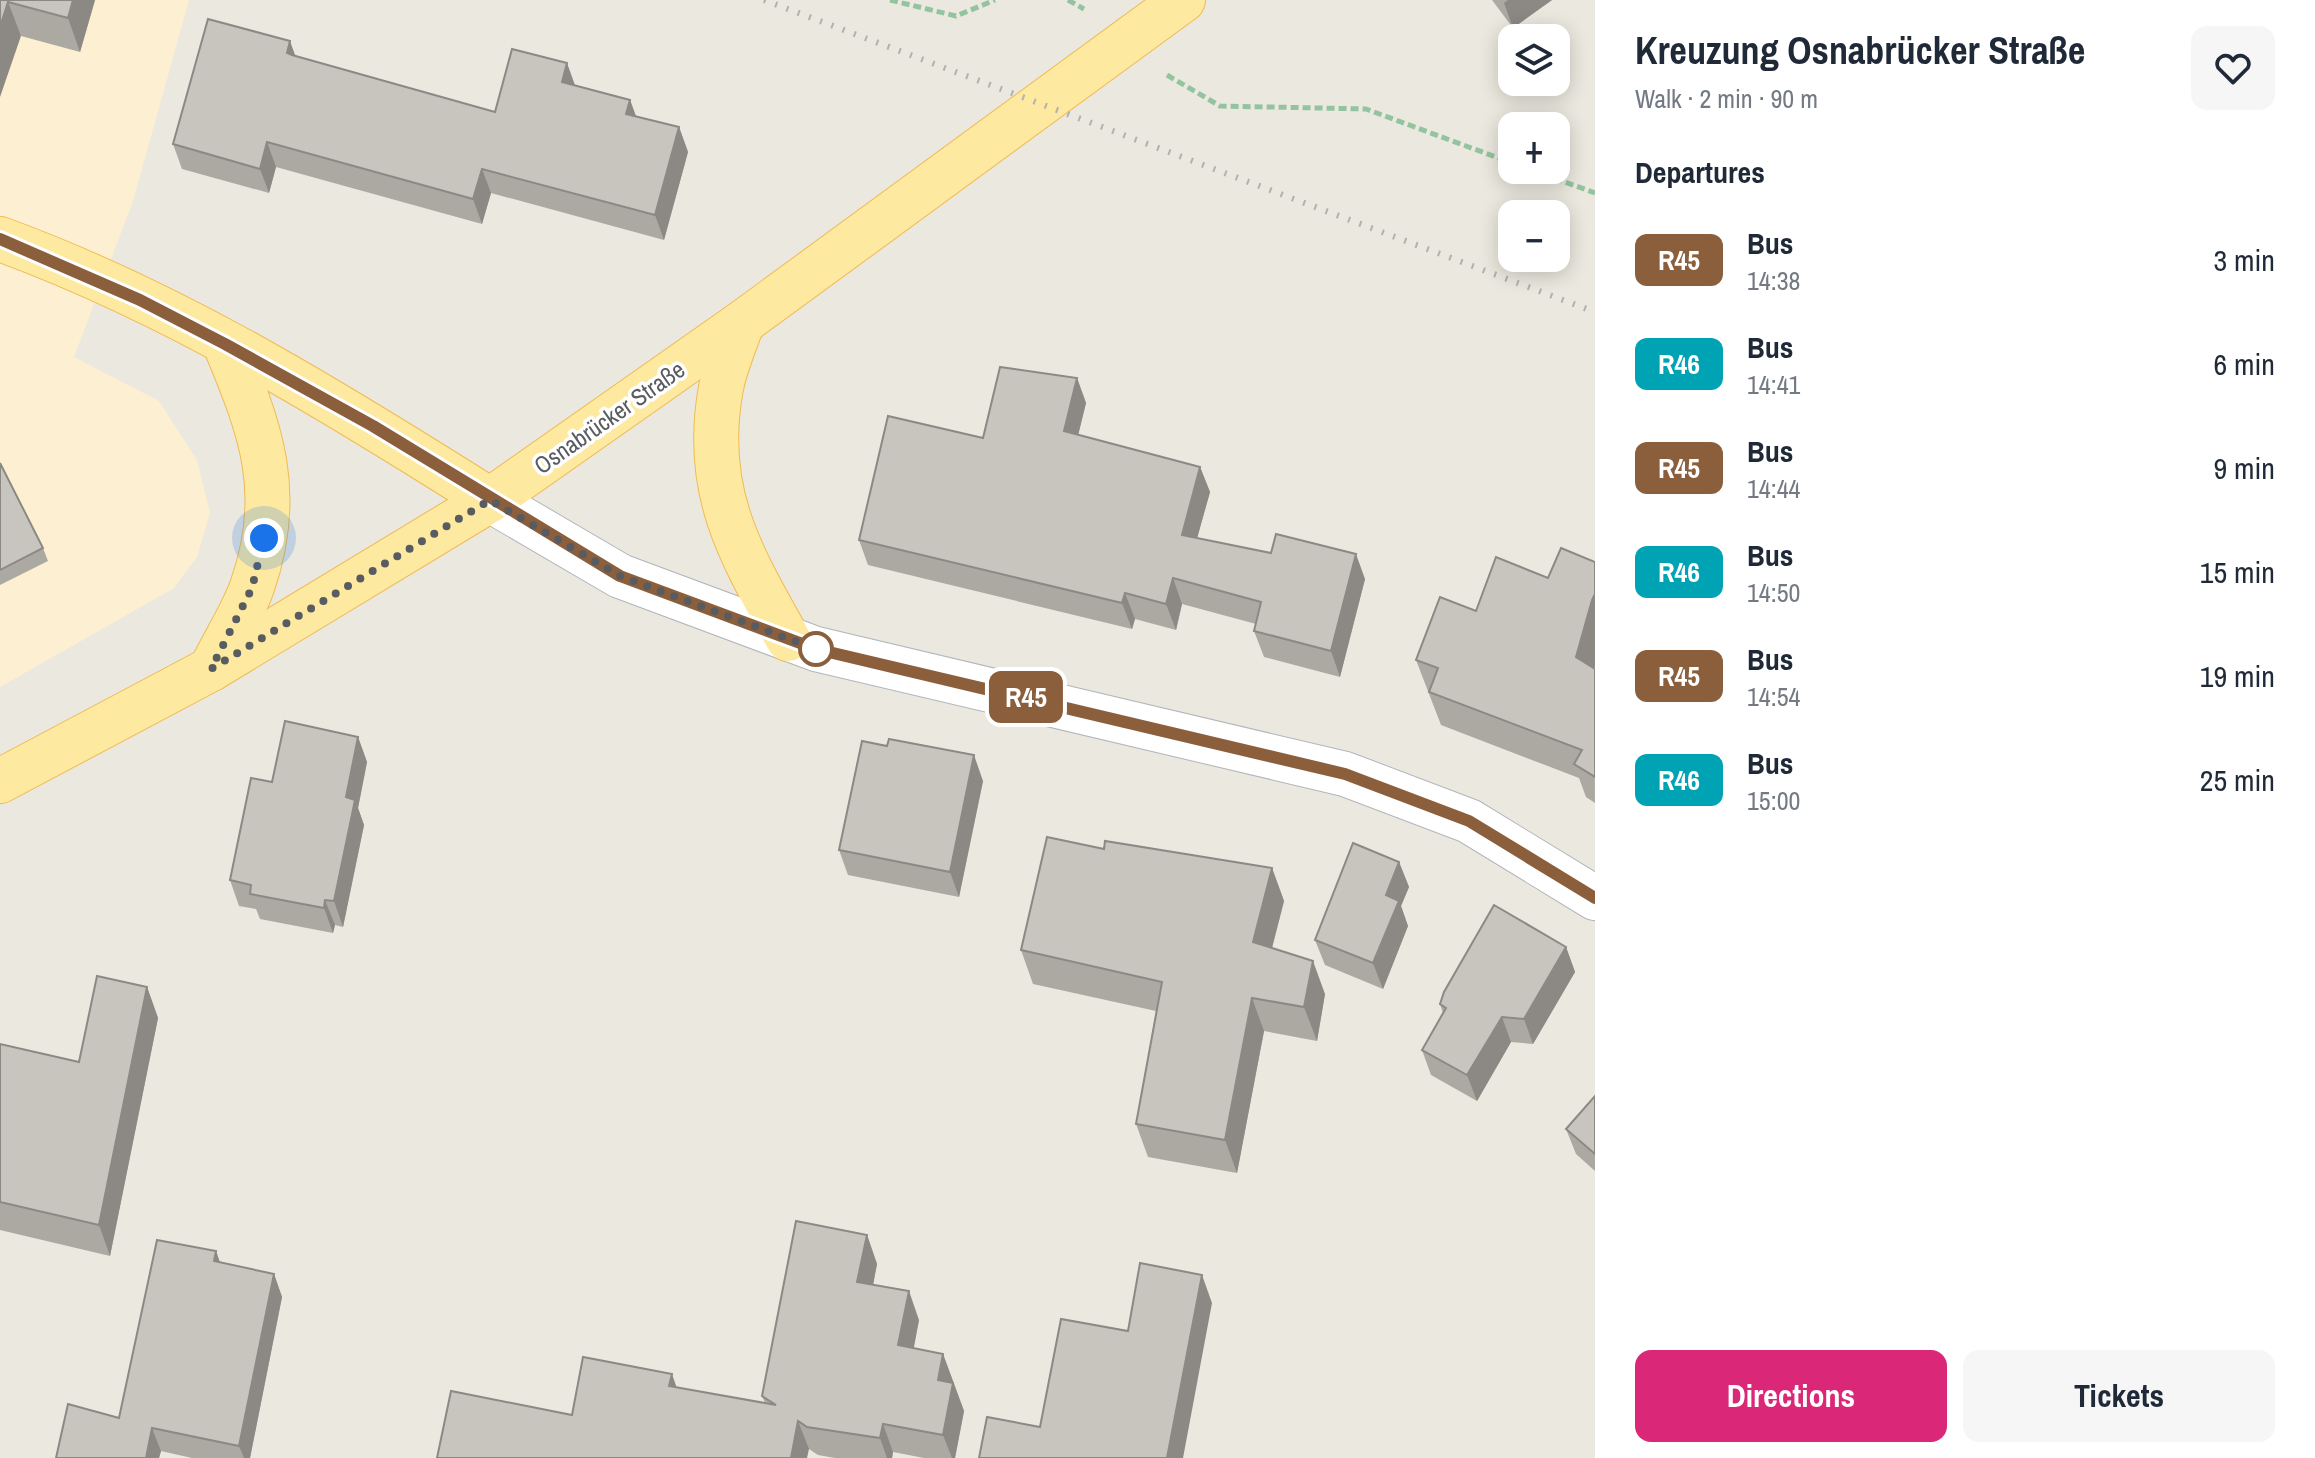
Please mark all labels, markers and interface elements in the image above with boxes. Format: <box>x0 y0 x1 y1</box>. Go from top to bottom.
map controls <box>1498 24 1570 272</box>
button: layers <box>1498 24 1570 96</box>
text: Kreuzung Osnabrücker Straße <box>1635 25 2085 76</box>
button: heart <box>2191 26 2275 110</box>
text: Walk · 2 min · 90 m <box>1635 81 1818 116</box>
button: + <box>1498 112 1570 184</box>
text: Departures <box>1635 152 1765 192</box>
button: − <box>1498 200 1570 272</box>
text: Bus <box>1747 223 1793 263</box>
text: 3 min <box>2213 240 2275 280</box>
text: R45 <box>1658 241 1700 279</box>
text: 14:38 <box>1747 263 1800 298</box>
text: Bus <box>1747 327 1793 367</box>
text: 6 min <box>2213 344 2275 384</box>
text: R46 <box>1658 345 1700 383</box>
street label: Osnabrücker Straße <box>527 353 691 481</box>
text: 14:41 <box>1747 367 1800 402</box>
text: Bus <box>1747 431 1793 471</box>
text: 9 min <box>2213 448 2275 488</box>
text: R45 <box>1658 449 1700 487</box>
text: 14:44 <box>1747 471 1800 506</box>
your location <box>244 518 284 558</box>
text: Bus <box>1747 535 1793 575</box>
text: 15 min <box>2200 552 2275 592</box>
text: R46 <box>1658 553 1700 591</box>
text: 14:50 <box>1747 575 1800 610</box>
unlabelled marker <box>799 632 833 666</box>
text: Bus <box>1747 639 1793 679</box>
text: 19 min <box>2200 656 2275 696</box>
text: R45 <box>1658 657 1700 695</box>
line badge: R45 <box>980 671 1072 723</box>
text: R45 <box>1005 678 1047 716</box>
text: 14:54 <box>1747 679 1800 714</box>
text: Bus <box>1747 743 1793 783</box>
text: 25 min <box>2200 760 2275 800</box>
text: R46 <box>1658 761 1700 799</box>
text: 15:00 <box>1747 783 1800 818</box>
button: Directions <box>1635 1350 1947 1442</box>
button: Tickets <box>1963 1350 2275 1442</box>

